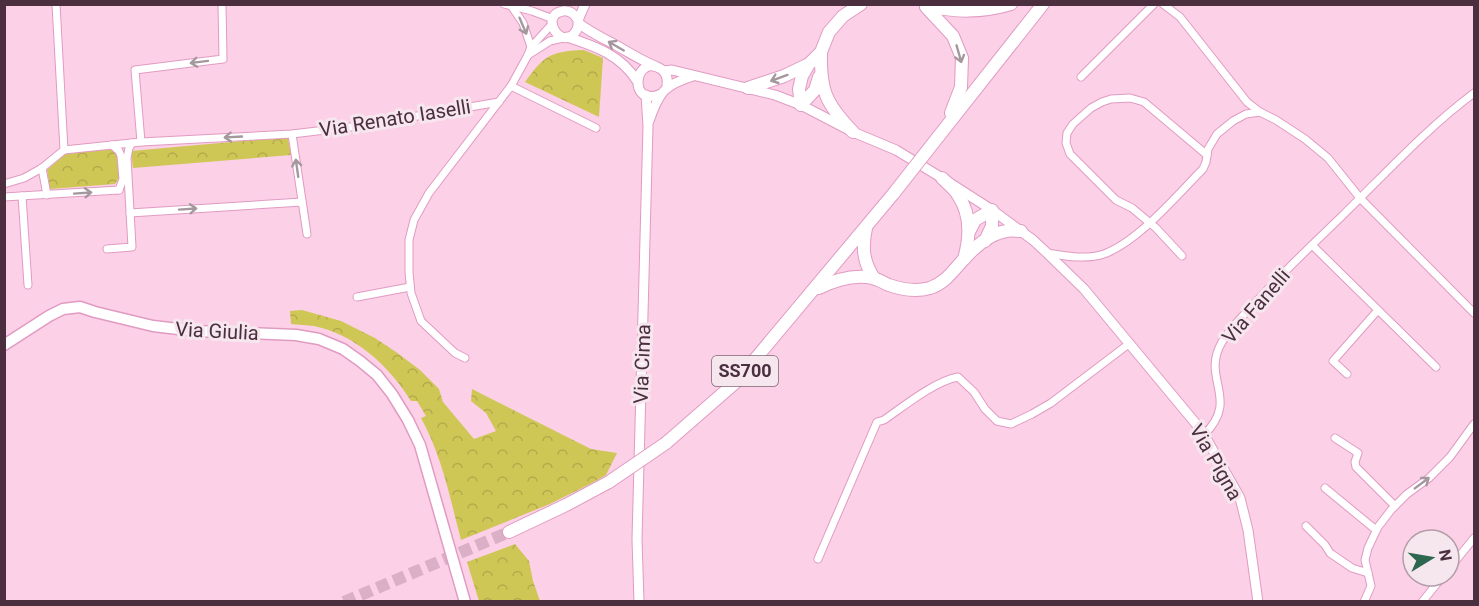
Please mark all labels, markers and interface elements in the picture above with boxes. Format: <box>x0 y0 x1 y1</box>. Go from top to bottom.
one-way arrow <box>518 17 529 35</box>
one-way arrow <box>608 40 625 52</box>
one-way arrow <box>954 44 965 63</box>
one-way arrow <box>189 57 209 68</box>
one-way arrow <box>770 73 789 84</box>
street label: Via Renato Iaselli <box>318 94 472 142</box>
one-way arrow <box>224 131 244 142</box>
one-way arrow <box>291 158 302 178</box>
one-way arrow <box>72 187 92 198</box>
one-way arrow <box>177 203 197 214</box>
street label: Via Fanelli <box>1217 264 1295 348</box>
street label: Via Giulia <box>175 317 259 345</box>
street label: Via Cima <box>629 324 655 404</box>
road number: SS700 <box>712 356 778 386</box>
street label: Via Pigna <box>1185 420 1247 504</box>
one-way arrow <box>1414 476 1430 489</box>
north arrow <box>1401 528 1461 588</box>
text: N <box>1435 548 1456 563</box>

